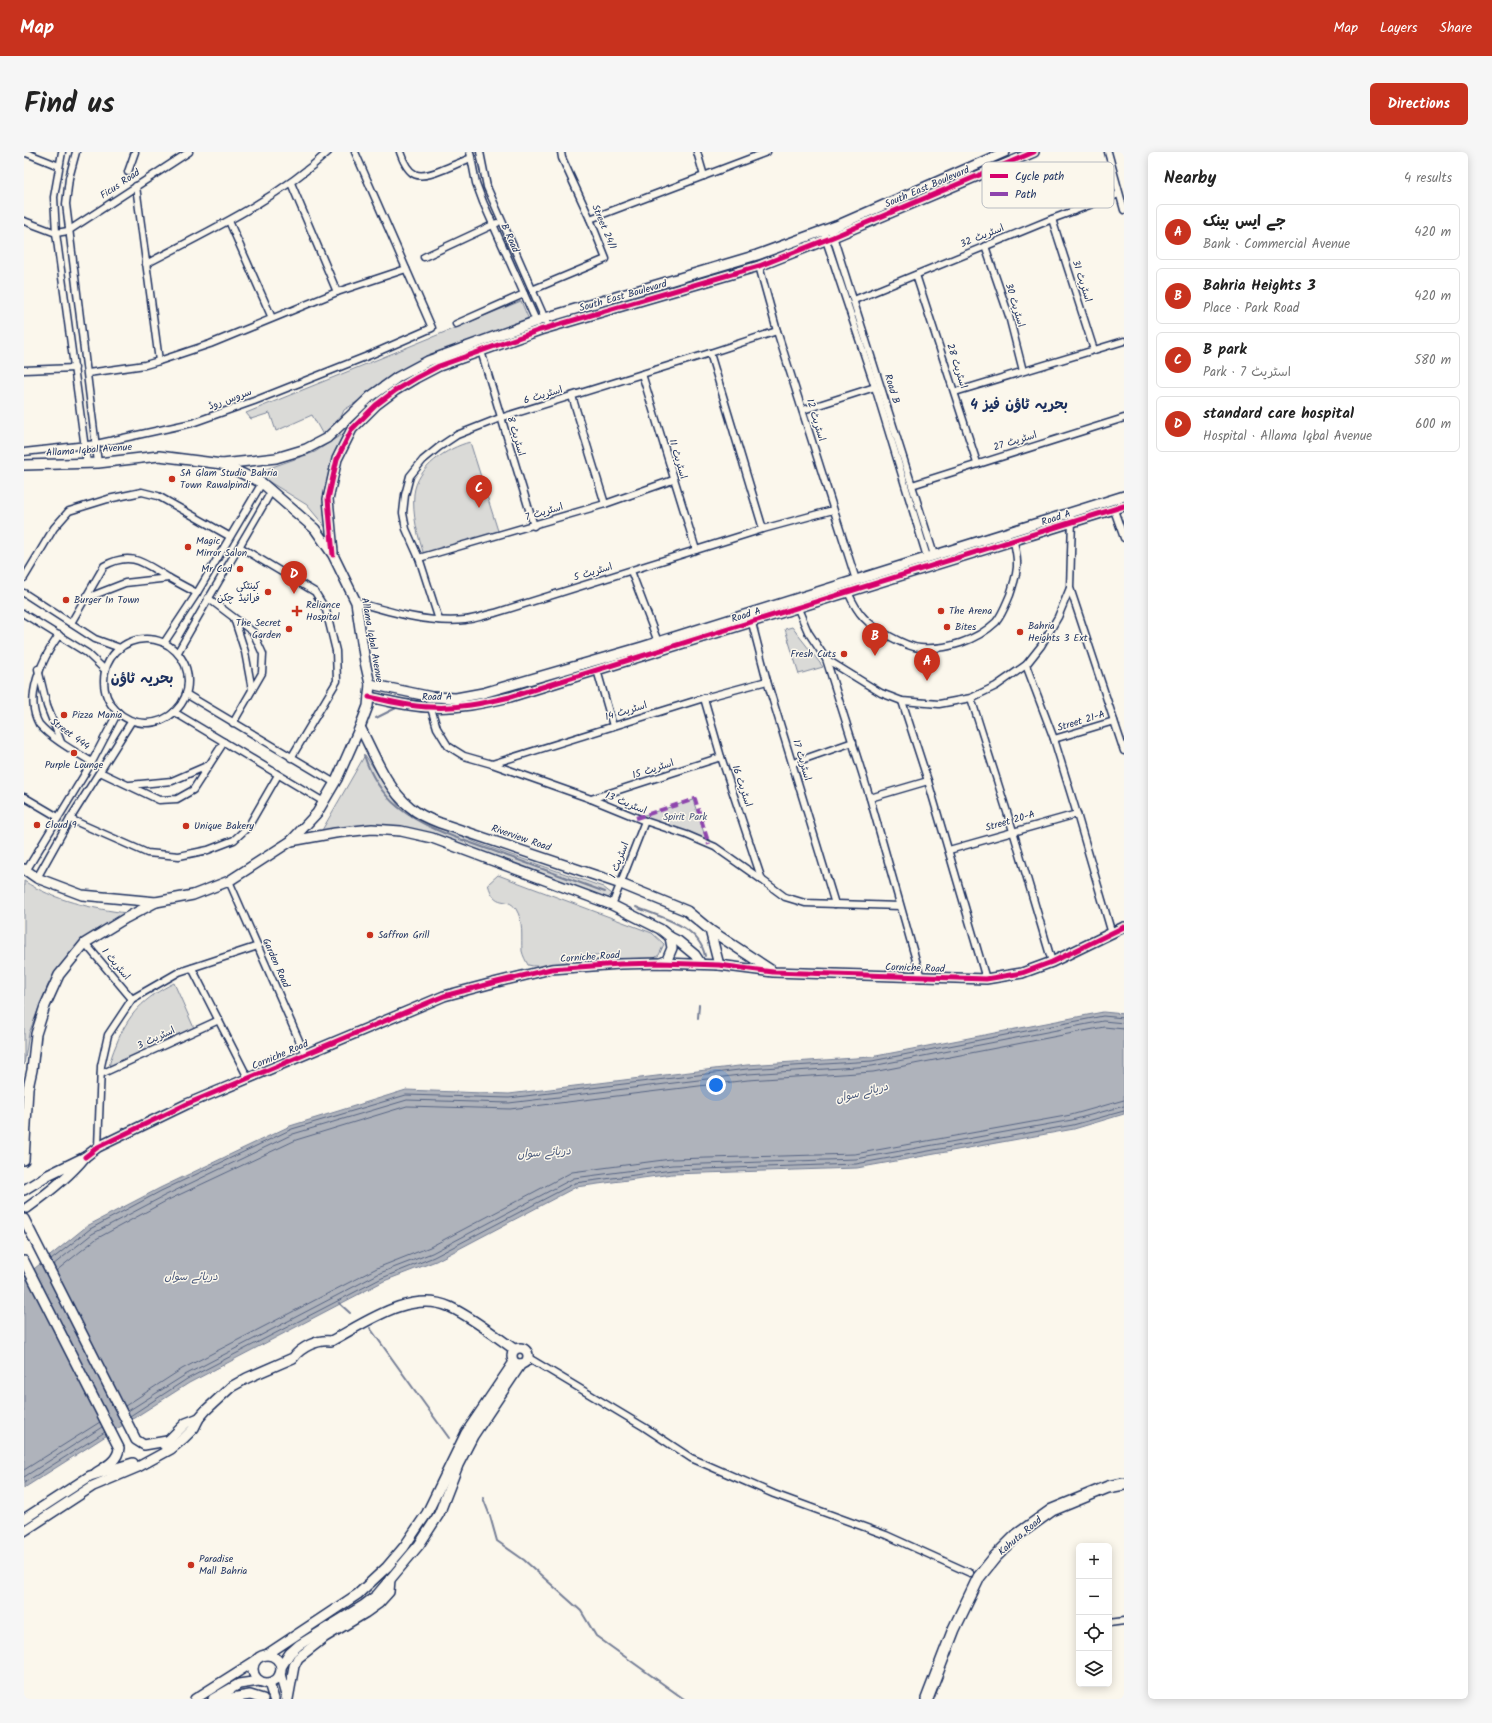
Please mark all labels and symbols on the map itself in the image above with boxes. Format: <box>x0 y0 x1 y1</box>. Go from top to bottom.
street label: South East Boulevard <box>882 162 973 212</box>
legend <box>982 162 1114 208</box>
street label: Ficus Road <box>97 164 144 203</box>
text: Cycle path <box>1015 168 1064 186</box>
text: Path <box>1015 186 1036 204</box>
street label: Street 24/1 <box>587 202 621 252</box>
street label: اسٹریٹ 32 <box>958 220 1006 252</box>
street label: B Road <box>497 221 524 256</box>
street label: اسٹریٹ 31 <box>1068 258 1096 304</box>
street label: South East Boulevard <box>577 276 670 316</box>
street label: اسٹریٹ 30 <box>1001 281 1029 329</box>
street label: اسٹریٹ 28 <box>942 341 972 391</box>
street label: Road B <box>880 372 904 406</box>
street label: اسٹریٹ 6 <box>521 381 565 409</box>
street label: سروس روڈ <box>206 384 254 414</box>
district label: بحریہ ٹاؤن فیز 4 <box>970 394 1068 416</box>
street label: اسٹریٹ 12 <box>802 397 830 443</box>
street label: اسٹریٹ 8 <box>502 414 530 458</box>
street label: اسٹریٹ 27 <box>991 427 1039 455</box>
street label: اسٹریٹ 11 <box>664 437 692 481</box>
street label: Allama Iqbal Avenue <box>46 439 133 461</box>
place label: SA Glam Studio Bahria Town Rawalpindi <box>180 465 278 493</box>
marker: SA Glam Studio Bahria Town Rawalpindi <box>167 474 177 484</box>
pin: C <box>466 475 492 508</box>
street label: اسٹریٹ 7 <box>523 499 565 525</box>
street label: Road A <box>1039 506 1073 530</box>
place label: Magic Mirror Salon <box>196 533 247 561</box>
marker: Magic Mirror Salon <box>183 542 193 552</box>
street label: اسٹریٹ 5 <box>572 559 614 585</box>
place label: Mr Cod <box>201 561 233 577</box>
pin: D <box>281 561 307 594</box>
marker: Mr Cod <box>235 564 245 574</box>
place label: کینٹکی فرائیڈ چکن <box>217 578 260 606</box>
marker: کینٹکی فرائیڈ چکن <box>263 587 273 597</box>
place label: Burger In Town <box>74 592 139 608</box>
marker: Burger In Town <box>61 595 71 605</box>
street label: Allama Iqbal Avenue <box>357 596 387 684</box>
place label: Reliance Hospital <box>306 597 341 625</box>
street label: Road A <box>729 603 763 627</box>
place label: The Arena <box>949 603 992 619</box>
marker: Reliance Hospital <box>291 605 303 617</box>
marker: The Arena <box>936 606 946 616</box>
place label: The Secret Garden <box>236 615 281 643</box>
place label: Bahria Heights 3 Ext <box>1028 618 1088 646</box>
place label: Bites <box>955 619 977 635</box>
marker: Bites <box>942 622 952 632</box>
pin: B <box>862 623 888 656</box>
marker: The Secret Garden <box>284 624 294 634</box>
marker: Bahria Heights 3 Ext <box>1015 627 1025 637</box>
place label: Fresh Cuts <box>790 646 837 662</box>
pin: A <box>914 648 940 681</box>
marker: Fresh Cuts <box>839 649 849 659</box>
district label: بحریہ ٹاؤن <box>111 668 173 690</box>
street label: Road A <box>422 689 452 705</box>
street label: اسٹریٹ 14 <box>603 697 649 725</box>
street label: Street 21-A <box>1055 706 1107 736</box>
place label: Pizza Mania <box>72 707 123 723</box>
marker: Pizza Mania <box>59 710 69 720</box>
street label: Street 444 <box>47 714 94 754</box>
street label: اسٹریٹ 17 <box>788 737 816 783</box>
marker: Purple Lounge <box>69 748 79 758</box>
street label: اسٹریٹ 15 <box>630 755 676 783</box>
place label: Purple Lounge <box>45 757 104 773</box>
street label: اسٹریٹ 16 <box>727 763 757 809</box>
street label: اسٹریٹ 13 <box>603 787 649 819</box>
street label: Street 20-A <box>983 806 1037 836</box>
park label: Spirit Park <box>663 809 707 825</box>
place label: Cloud 9 <box>45 817 77 833</box>
place label: Unique Bakery <box>194 818 254 834</box>
marker: Cloud 9 <box>32 820 42 830</box>
street label: Riverview Road <box>489 820 554 856</box>
marker: Unique Bakery <box>181 821 191 831</box>
street label: اسٹریٹ 1 <box>605 840 633 880</box>
place label: Saffron Grill <box>378 927 430 943</box>
marker: Saffron Grill <box>365 930 375 940</box>
street label: Garden Road <box>258 936 294 991</box>
street label: اسٹریٹ 1 <box>98 944 134 984</box>
street label: Corniche Road <box>560 947 621 967</box>
street label: Corniche Road <box>885 959 946 977</box>
street label: اسٹریٹ 3 <box>134 1022 178 1054</box>
street label: Corniche Road <box>249 1036 312 1074</box>
your location <box>706 1075 726 1095</box>
water label: دریائے سواں <box>834 1078 891 1108</box>
water label: دریائے سواں <box>517 1142 572 1164</box>
water label: دریائے سواں <box>164 1268 219 1286</box>
street label: Kahuta Road <box>994 1512 1046 1559</box>
place label: Paradise Mall Bahria <box>199 1551 248 1579</box>
marker: Paradise Mall Bahria <box>186 1560 196 1570</box>

